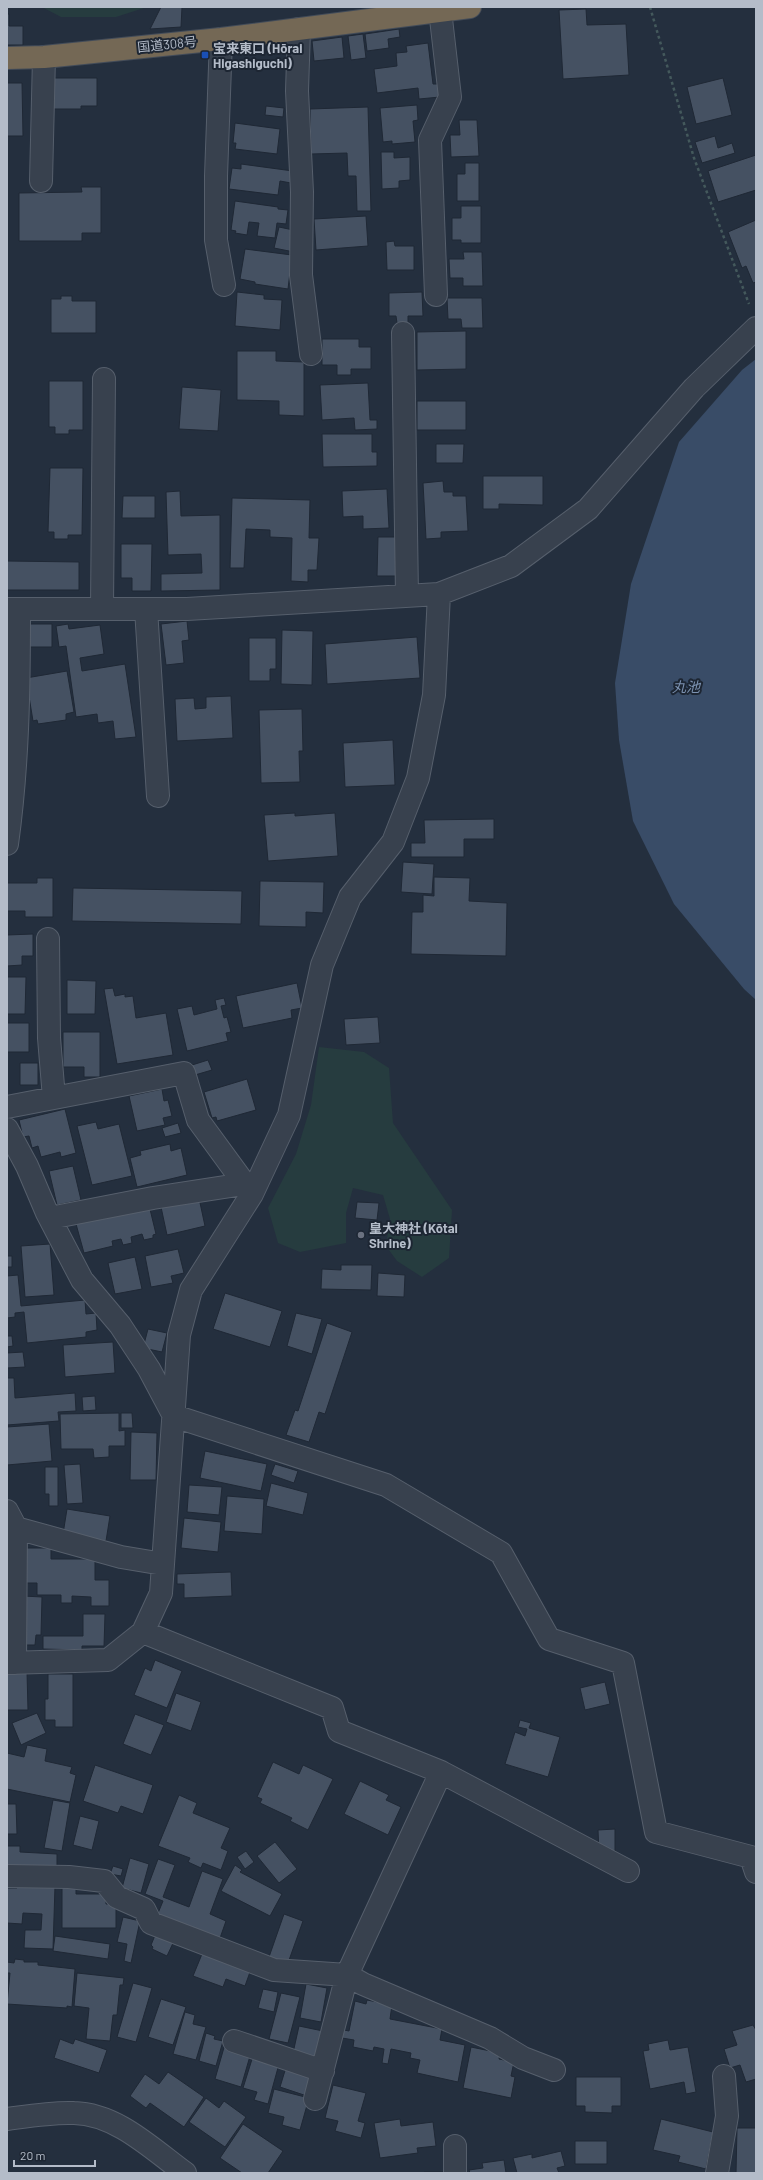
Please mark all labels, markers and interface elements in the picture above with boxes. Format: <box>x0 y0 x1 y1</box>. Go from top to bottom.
street label: 国道308号 <box>136 33 198 55</box>
place label: 宝来東口 (Hōrai Higashiguchi) <box>213 40 303 71</box>
marker: 宝来東口 (Hōrai Higashiguchi) <box>200 50 210 60</box>
water label: 丸池 <box>672 678 702 695</box>
place label: 皇大神社 (Kōtai Shrine) <box>369 1220 458 1251</box>
marker: 皇大神社 (Kōtai Shrine) <box>356 1230 366 1240</box>
scale bar <box>14 2142 95 2168</box>
text: 20 m <box>20 2148 46 2162</box>

